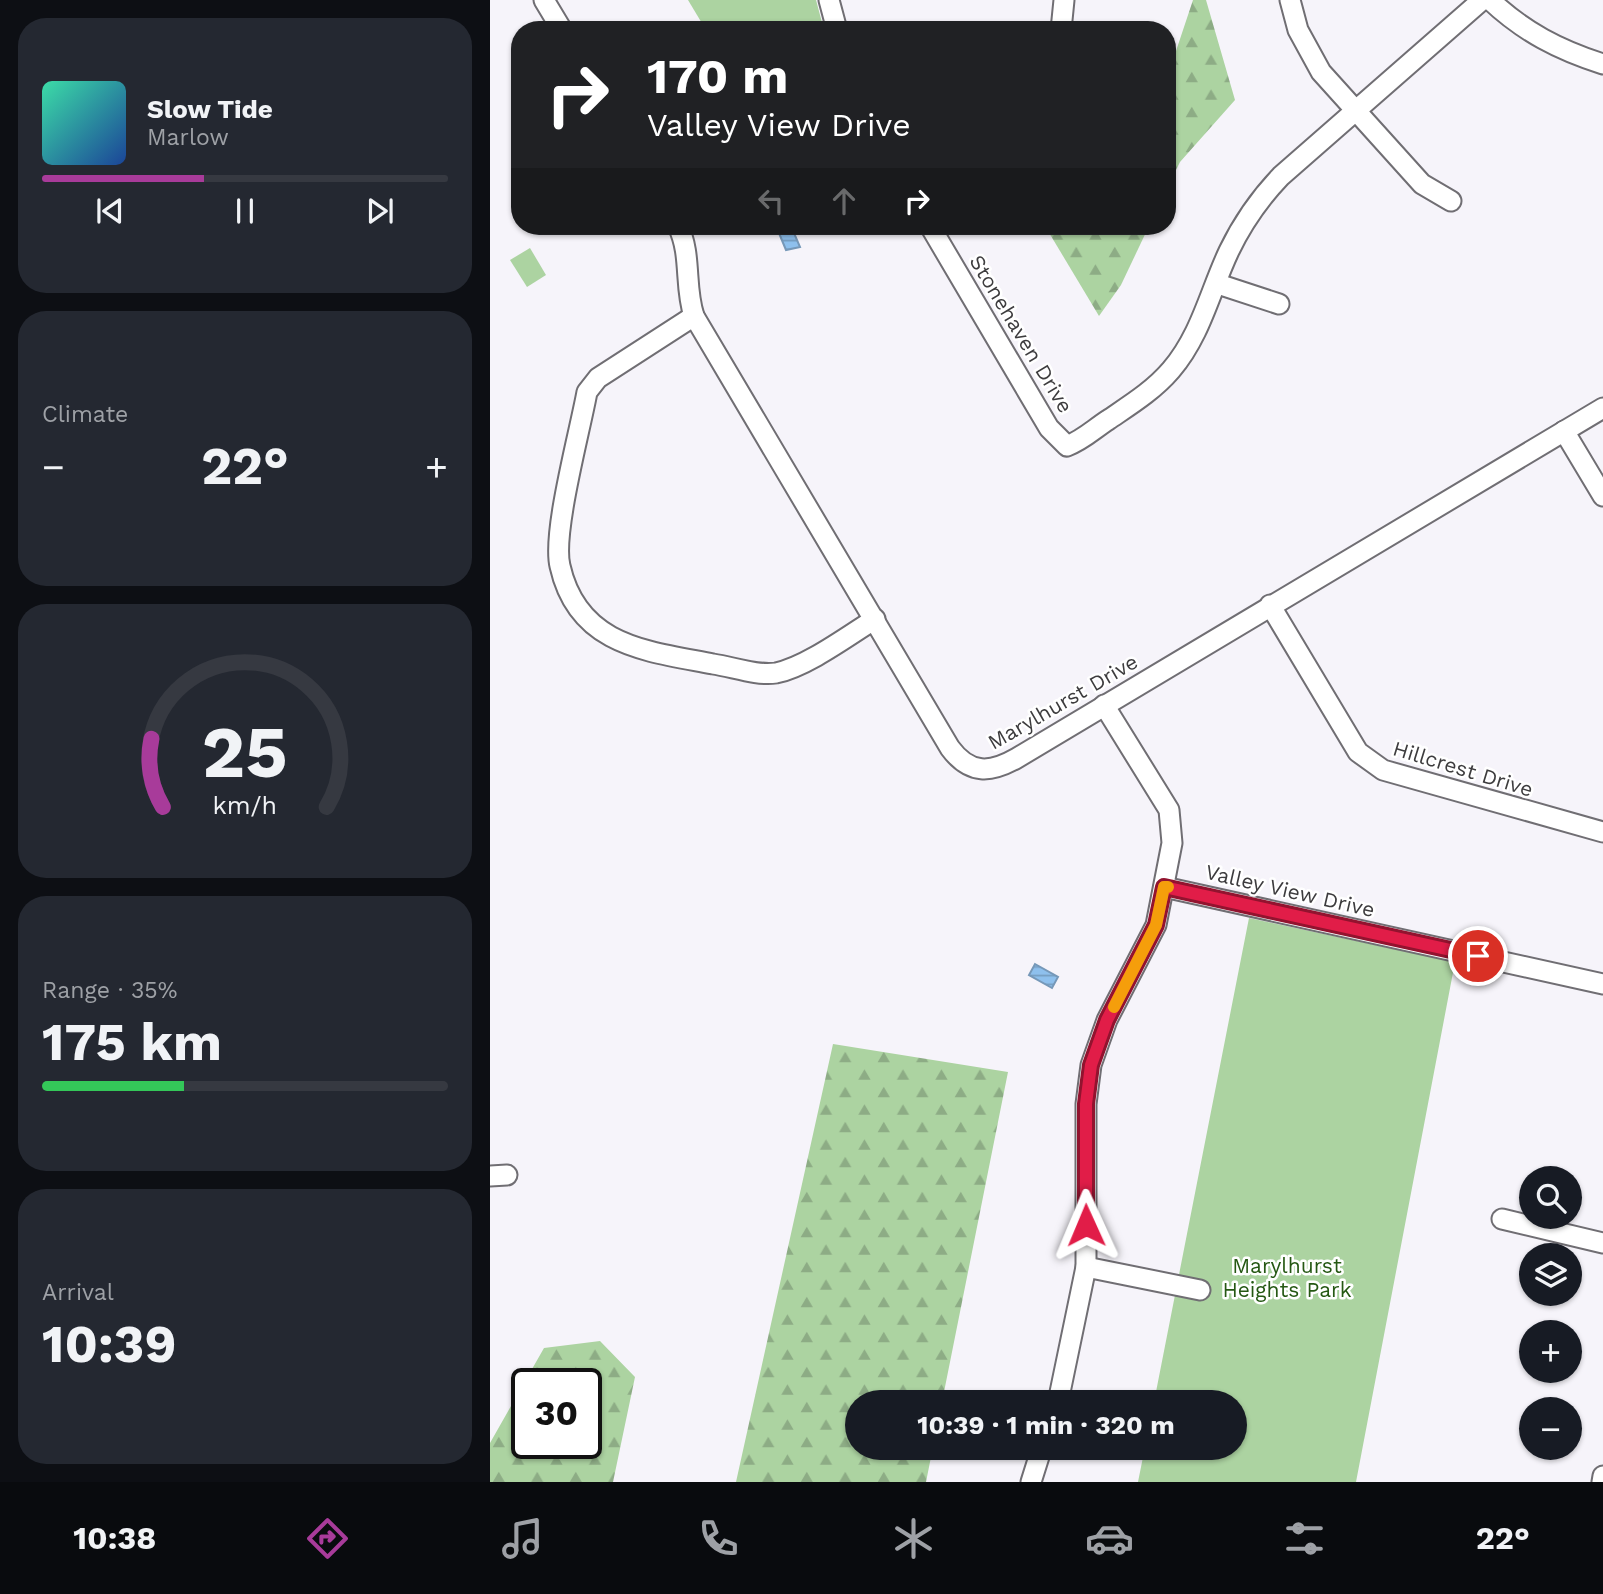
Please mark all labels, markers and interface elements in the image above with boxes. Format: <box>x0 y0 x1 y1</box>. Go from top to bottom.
text: 170 m <box>647 47 788 105</box>
icon: right <box>532 49 623 140</box>
text: Slow Tide <box>147 94 273 124</box>
text: Valley View Drive <box>647 106 911 144</box>
text: Marlow <box>147 124 229 151</box>
icon: left <box>752 182 790 220</box>
icon: ahead <box>825 182 863 220</box>
icon: right <box>898 182 936 220</box>
icon: previous <box>91 192 129 230</box>
icon: pause <box>226 192 264 230</box>
icon: next <box>361 192 399 230</box>
street label: Stonehaven Drive <box>964 250 1078 417</box>
text: Climate <box>42 401 128 428</box>
text: 22° <box>201 436 289 497</box>
text: − <box>42 445 65 489</box>
text: + <box>425 445 448 489</box>
street label: Marylhurst Drive <box>983 649 1142 755</box>
text: 25 <box>202 709 288 795</box>
street label: Hillcrest Drive <box>1390 735 1536 802</box>
text: km/h <box>213 791 277 820</box>
street label: Valley View Drive <box>1203 859 1377 922</box>
pin <box>1448 926 1508 986</box>
icon: arrive <box>1459 937 1497 975</box>
text: Range · 35% <box>42 977 177 1004</box>
text: 175 km <box>42 1012 222 1073</box>
map controls <box>1519 1166 1582 1460</box>
button: search <box>1519 1166 1582 1229</box>
position arrow <box>1049 1188 1123 1262</box>
button: layers <box>1519 1243 1582 1306</box>
park label: Marylhurst Heights Park <box>1222 1253 1352 1302</box>
text: Arrival <box>42 1279 114 1306</box>
text: 10:39 <box>42 1314 176 1375</box>
button: + <box>1519 1320 1582 1383</box>
speed limit sign: 30 <box>511 1368 602 1459</box>
button: − <box>1519 1397 1582 1460</box>
text: 10:39 · 1 min · 320 m <box>917 1410 1175 1440</box>
icon: directions <box>303 1514 352 1563</box>
icon: music <box>498 1514 547 1563</box>
icon: phone <box>694 1514 743 1563</box>
icon: climate <box>889 1514 938 1563</box>
icon: car <box>1085 1514 1134 1563</box>
icon: filters <box>1280 1514 1329 1563</box>
text: 10:38 <box>73 1519 156 1557</box>
text: 22° <box>1476 1519 1530 1557</box>

